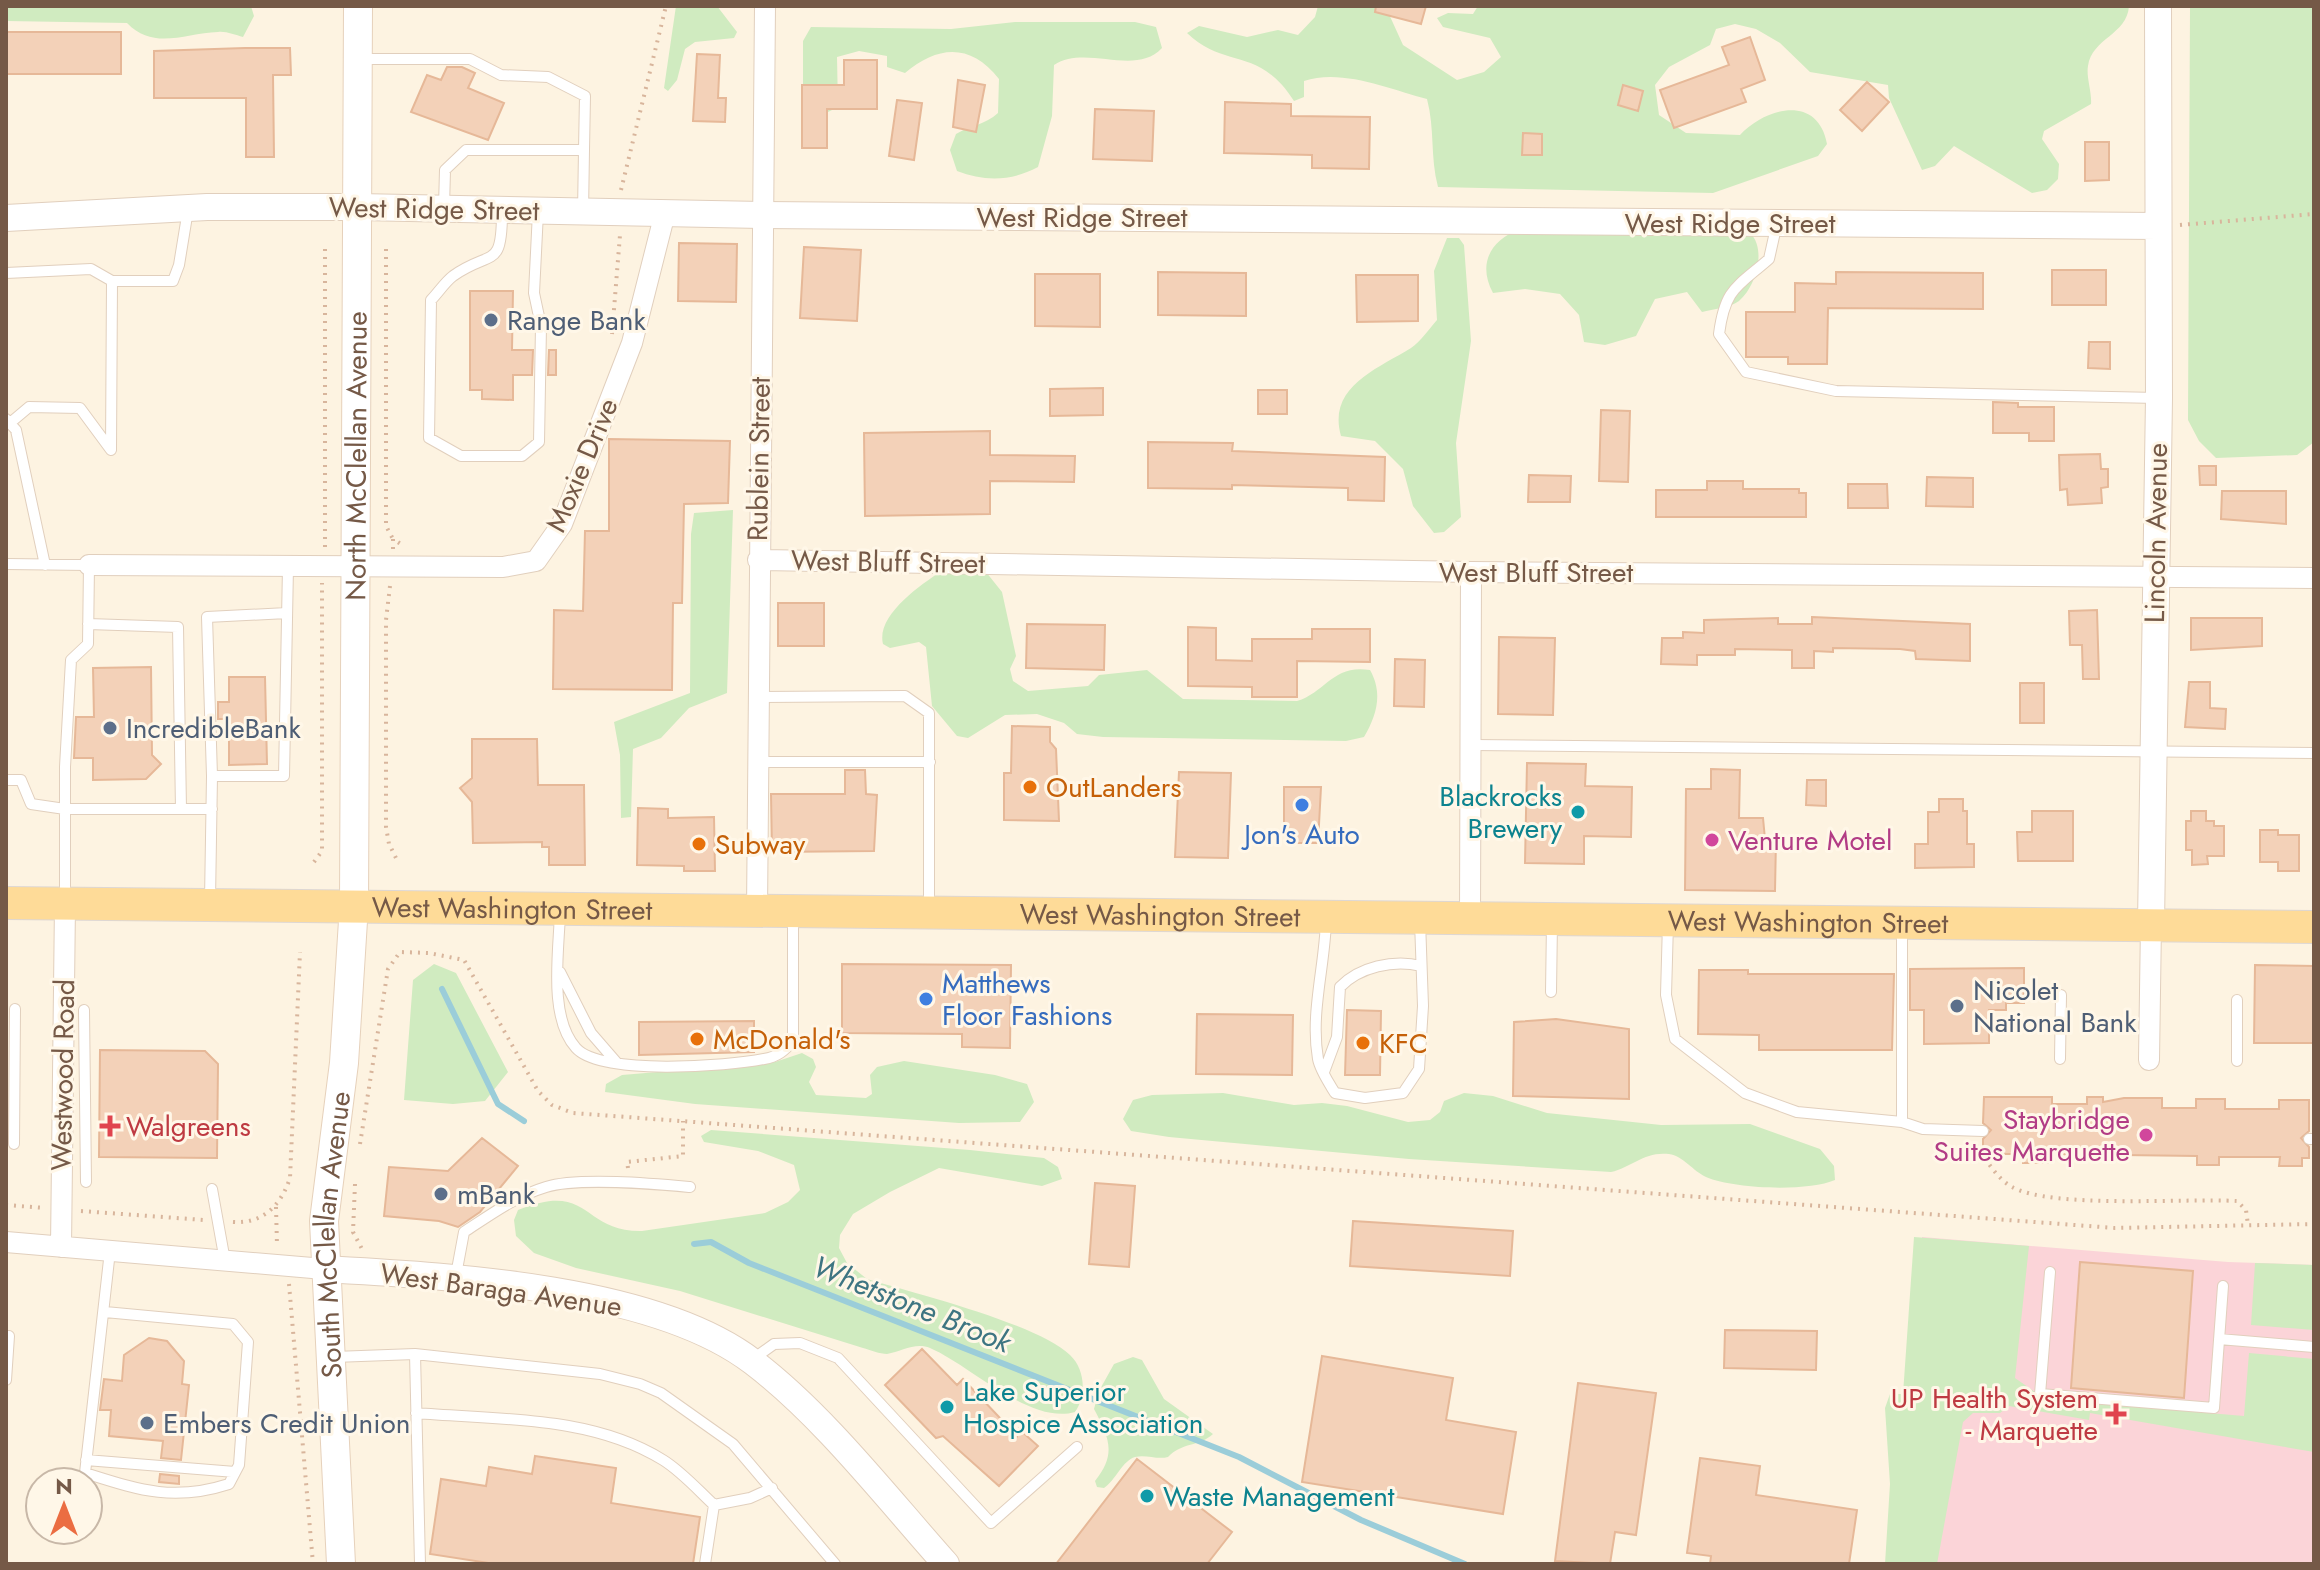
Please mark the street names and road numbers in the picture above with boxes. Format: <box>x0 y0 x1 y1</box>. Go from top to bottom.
street label: West Ridge Street <box>328 187 540 231</box>
street label: West Ridge Street <box>977 197 1188 238</box>
street label: West Ridge Street <box>1625 203 1836 244</box>
street label: North McClellan Avenue <box>335 311 377 601</box>
street label: Rublein Street <box>737 376 781 542</box>
street label: Moxie Drive <box>535 392 629 538</box>
street label: Lincoln Avenue <box>2134 443 2178 623</box>
street label: West Bluff Street <box>791 540 986 584</box>
street label: West Bluff Street <box>1439 552 1633 593</box>
street label: West Washington Street <box>371 886 653 930</box>
street label: West Washington Street <box>1019 893 1301 937</box>
street label: West Washington Street <box>1667 900 1949 944</box>
street label: Westwood Road <box>41 979 85 1171</box>
street label: South McClellan Avenue <box>304 1089 361 1379</box>
street label: West Baraga Avenue <box>378 1253 624 1327</box>

